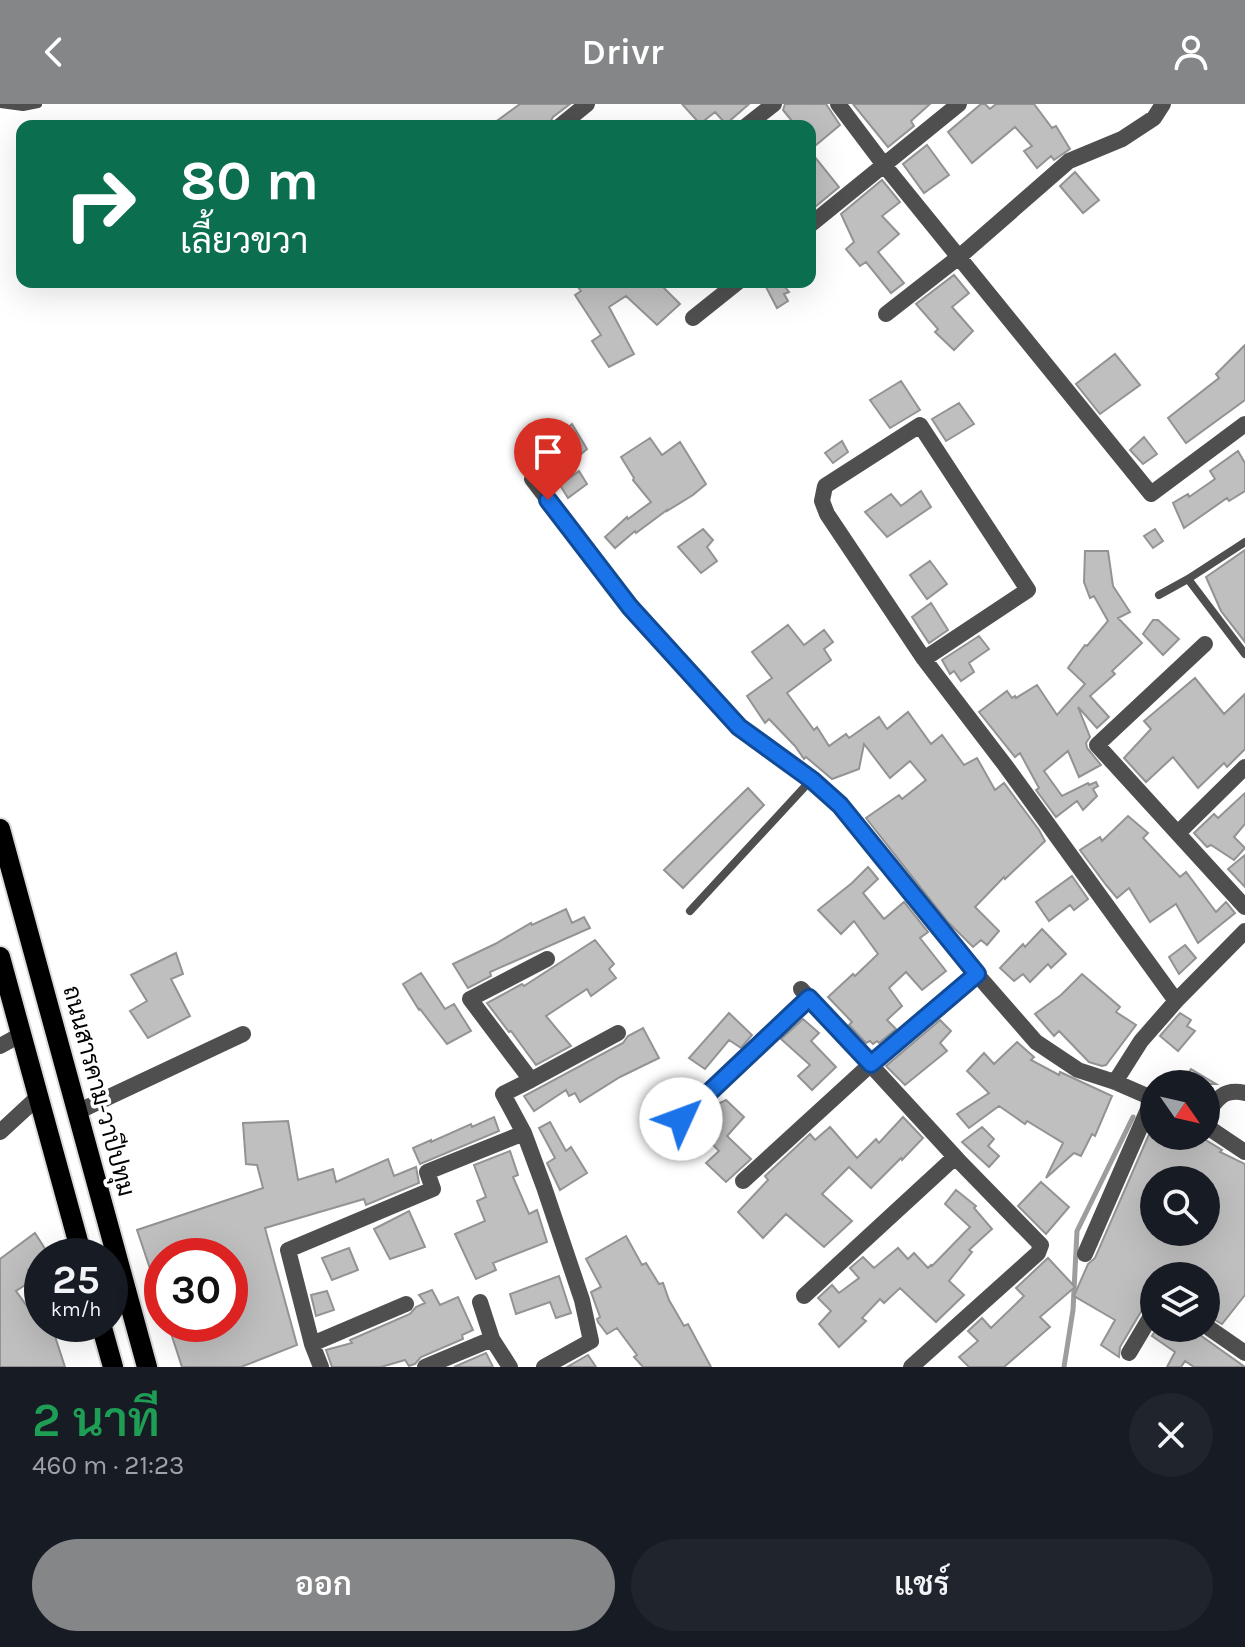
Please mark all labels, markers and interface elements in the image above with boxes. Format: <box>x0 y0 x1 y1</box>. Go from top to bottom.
icon: back <box>32 30 76 74</box>
icon: person <box>1169 30 1213 74</box>
text: Drivr <box>581 31 664 73</box>
text: 80 m <box>180 148 319 213</box>
icon: right <box>48 152 152 256</box>
text: เลี้ยวขวา <box>180 220 308 262</box>
pin <box>514 418 582 500</box>
icon: arrive <box>526 430 570 474</box>
street label: ถนนสารคาม-วาปีปทุม <box>55 982 142 1200</box>
north arrow <box>1140 1070 1220 1150</box>
map controls <box>1140 1070 1220 1342</box>
position arrow <box>639 1077 723 1161</box>
button: search <box>1140 1166 1220 1246</box>
speed limit sign: 30 <box>144 1238 248 1342</box>
text: 25 <box>52 1256 100 1303</box>
button: layers <box>1140 1262 1220 1342</box>
text: km/h <box>51 1298 101 1321</box>
text: 2 นาที <box>32 1392 160 1448</box>
button: close <box>1129 1393 1213 1477</box>
text: 460 m · 21:23 <box>32 1450 184 1481</box>
button: ออก <box>32 1539 615 1631</box>
button: แชร์ <box>631 1539 1213 1631</box>

